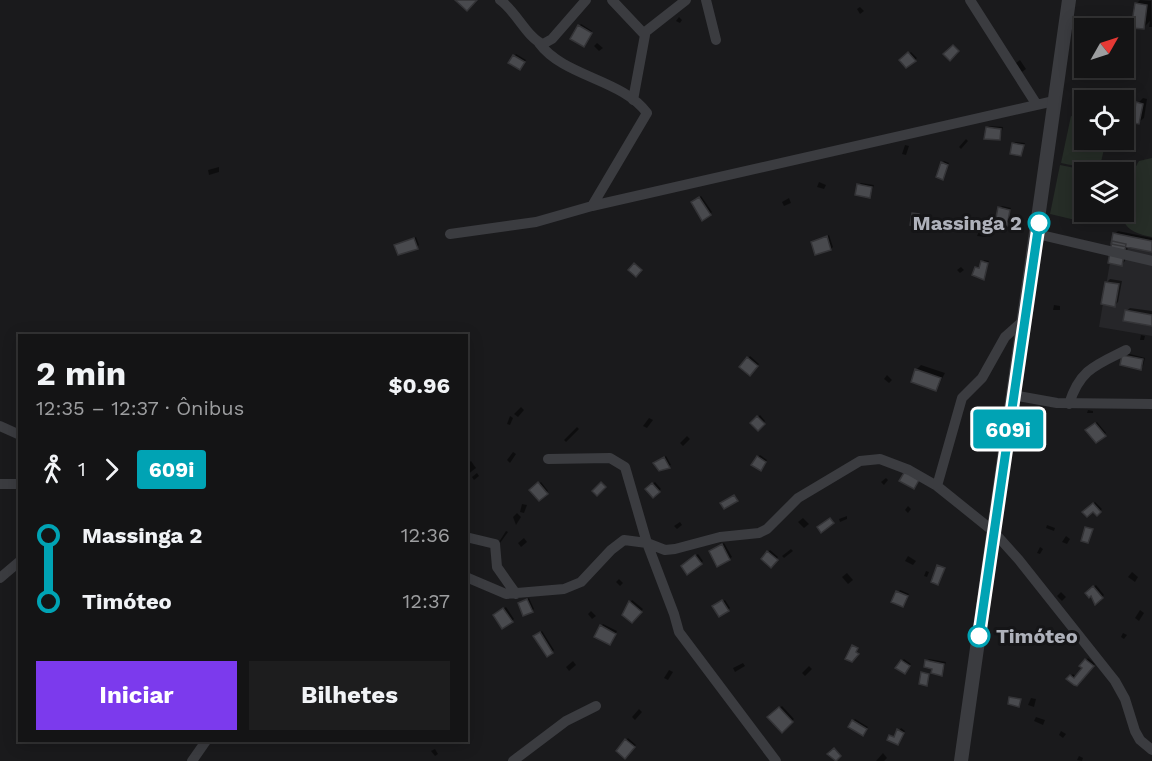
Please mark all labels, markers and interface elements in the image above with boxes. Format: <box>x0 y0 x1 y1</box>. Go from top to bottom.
north arrow <box>1074 18 1134 78</box>
map controls <box>1074 18 1134 222</box>
button: locate <box>1074 90 1134 150</box>
button: layers <box>1074 162 1134 222</box>
place label: Massinga 2 <box>912 211 1022 235</box>
marker: Massinga 2 <box>1028 212 1050 234</box>
text: 2 min <box>36 354 126 393</box>
text: $0.96 <box>388 373 450 398</box>
text: 12:35 – 12:37 · Ônibus <box>36 396 244 420</box>
line badge: 609i <box>966 410 1050 448</box>
text: 609i <box>985 417 1031 442</box>
icon: walk <box>36 453 69 486</box>
icon: forward <box>95 453 128 486</box>
text: 1 <box>78 457 86 481</box>
text: 609i <box>149 457 194 482</box>
text: Massinga 2 <box>82 523 202 548</box>
text: 12:36 <box>401 523 450 547</box>
text: Timóteo <box>82 589 172 614</box>
text: 12:37 <box>403 589 450 613</box>
place label: Timóteo <box>996 624 1078 648</box>
marker: Timóteo <box>968 625 990 647</box>
button: Iniciar <box>36 661 237 730</box>
button: Bilhetes <box>249 661 450 730</box>

